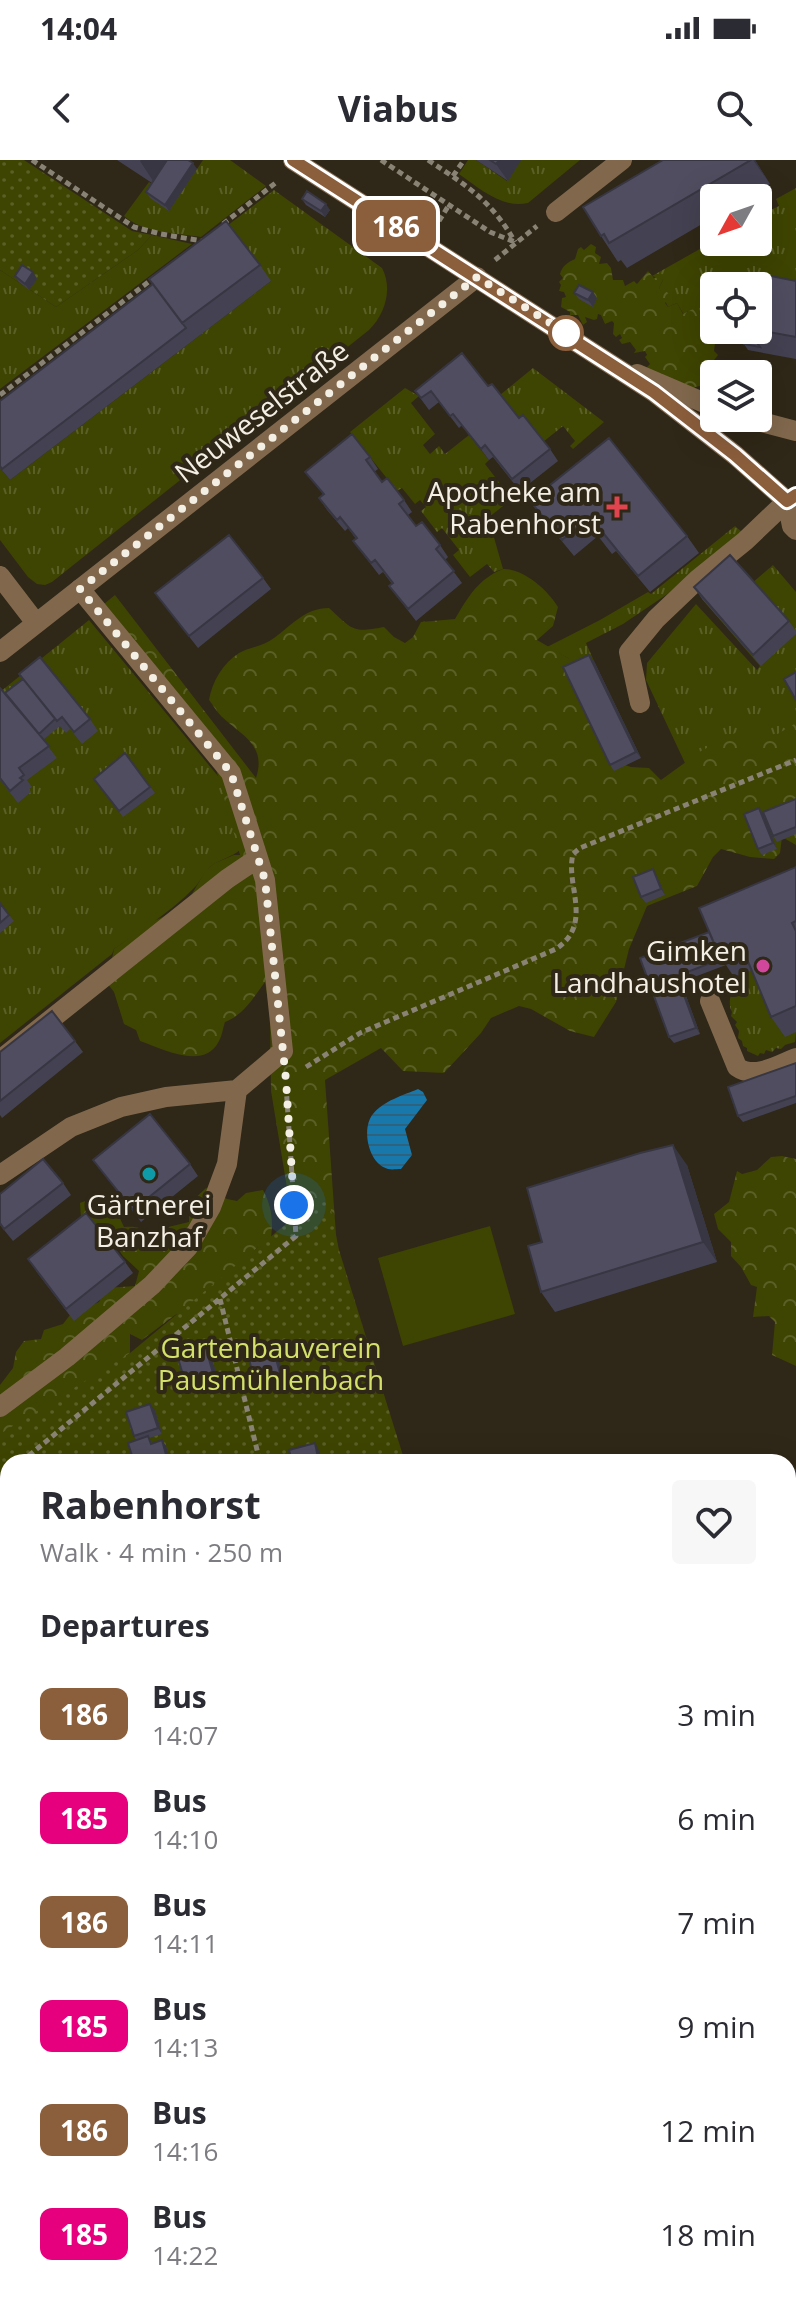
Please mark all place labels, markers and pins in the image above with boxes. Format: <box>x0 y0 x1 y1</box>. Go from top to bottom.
unlabelled marker <box>549 316 583 350</box>
place label: Apotheke am Rabenhorst <box>427 472 601 542</box>
marker: Apotheke am Rabenhorst <box>608 498 626 516</box>
place label: Gimken Landhaushotel <box>552 931 747 1001</box>
marker: Gimken Landhaushotel <box>754 957 772 975</box>
marker: Gärtnerei Banzhaf <box>140 1165 158 1183</box>
place label: Gärtnerei Banzhaf <box>87 1185 211 1255</box>

